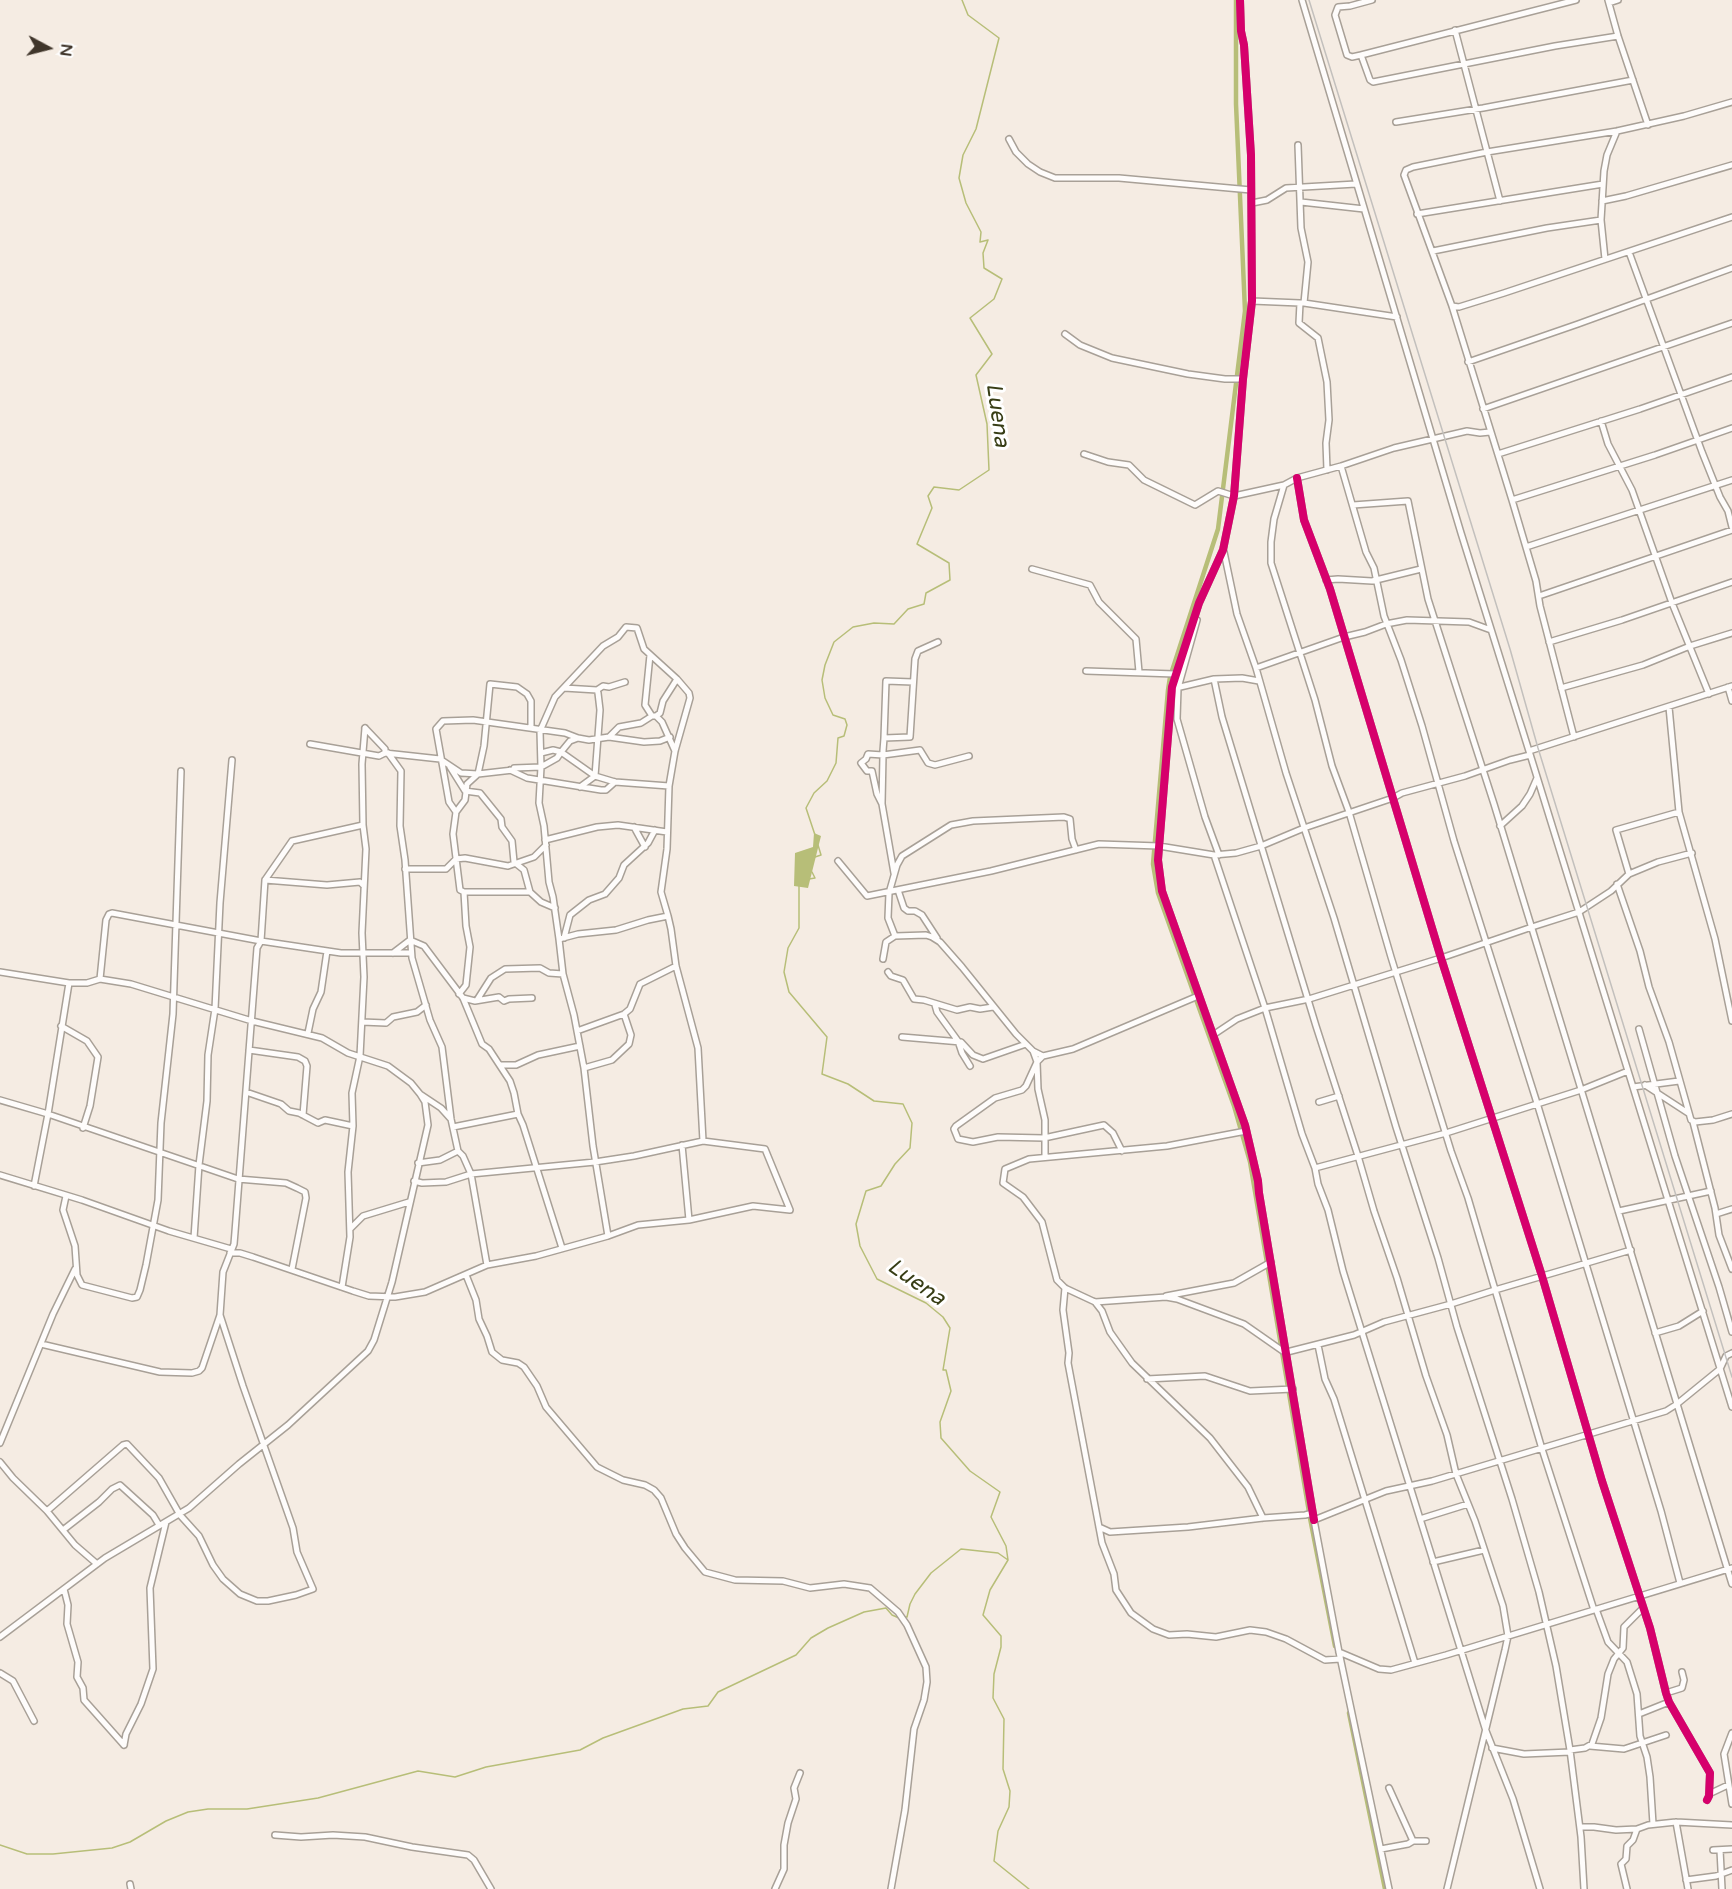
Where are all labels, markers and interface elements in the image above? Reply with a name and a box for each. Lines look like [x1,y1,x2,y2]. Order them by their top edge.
north arrow [18,18,78,78]
text: N [55,43,77,58]
water label: Luena [979,381,1015,449]
water label: Luena [882,1254,950,1312]

